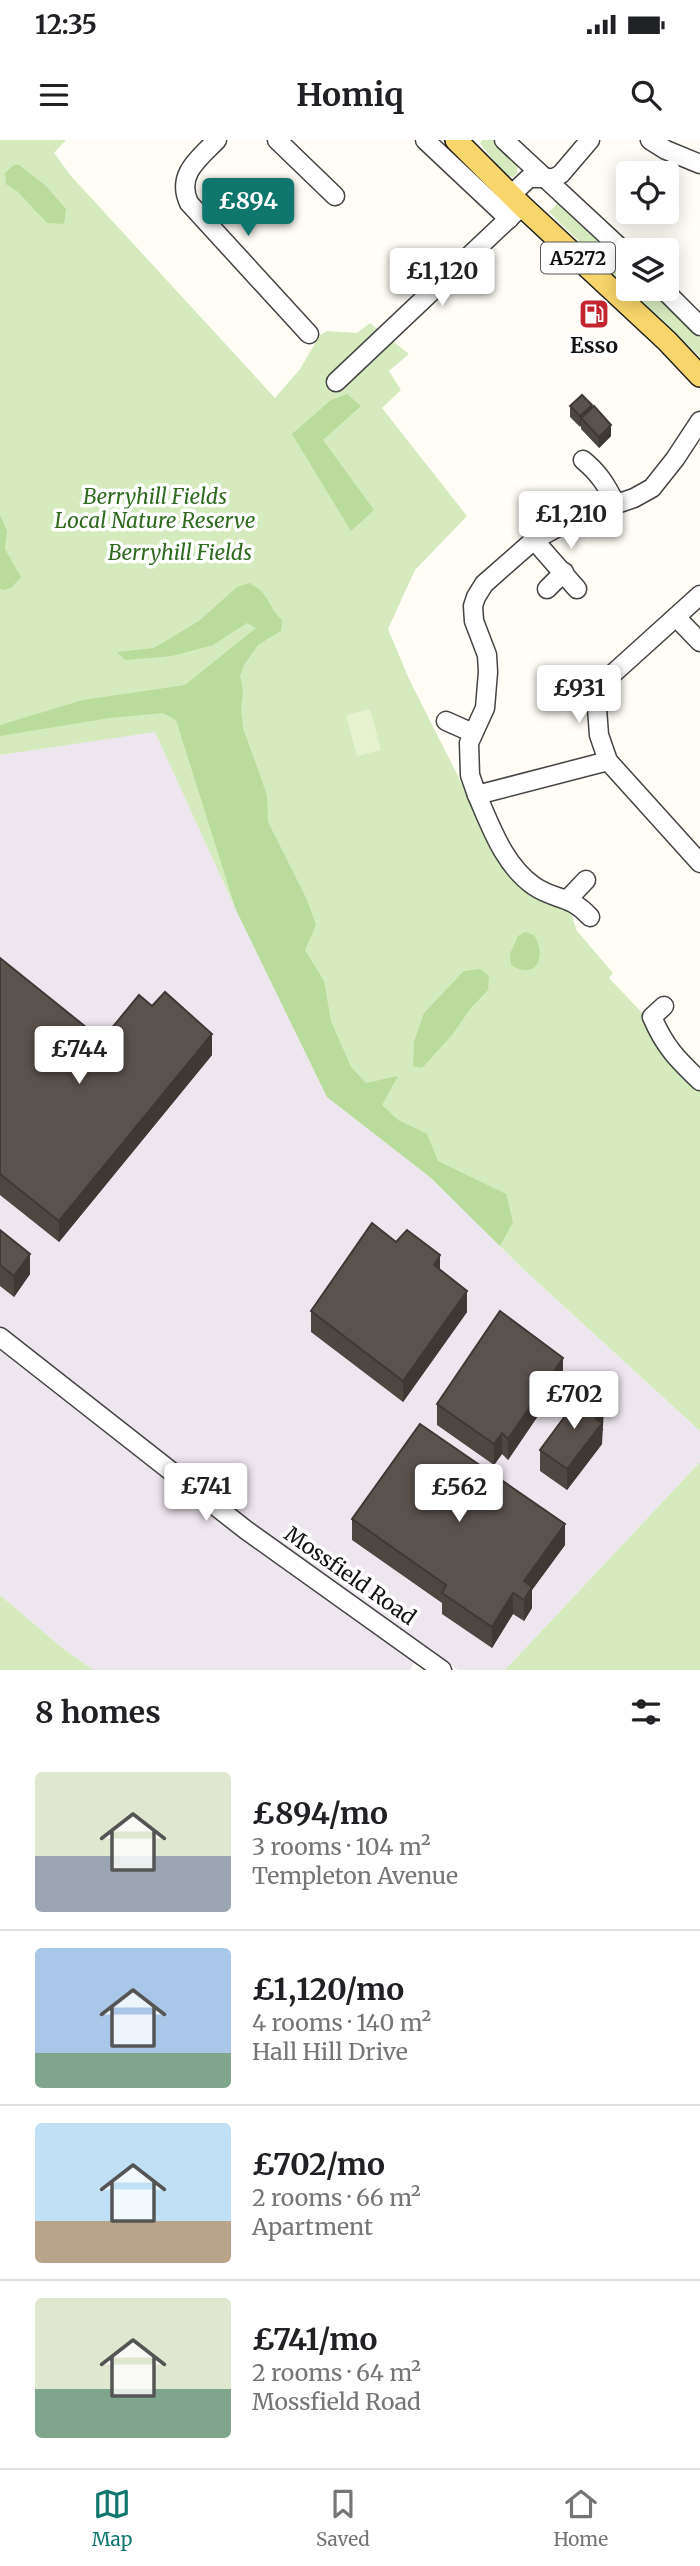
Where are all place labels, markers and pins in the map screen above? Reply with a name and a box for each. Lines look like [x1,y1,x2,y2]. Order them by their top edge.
pin: £894 [207,178,289,238]
pin: £1,120 [385,248,499,308]
fuel station icon: Esso [577,297,611,331]
place label: Esso [570,332,618,359]
pin: £1,210 [514,492,628,551]
pin: £931 [538,666,620,725]
pin: £744 [38,1026,120,1086]
pin: £702 [533,1372,615,1431]
pin: £741 [165,1464,247,1523]
pin: £562 [418,1464,500,1524]

